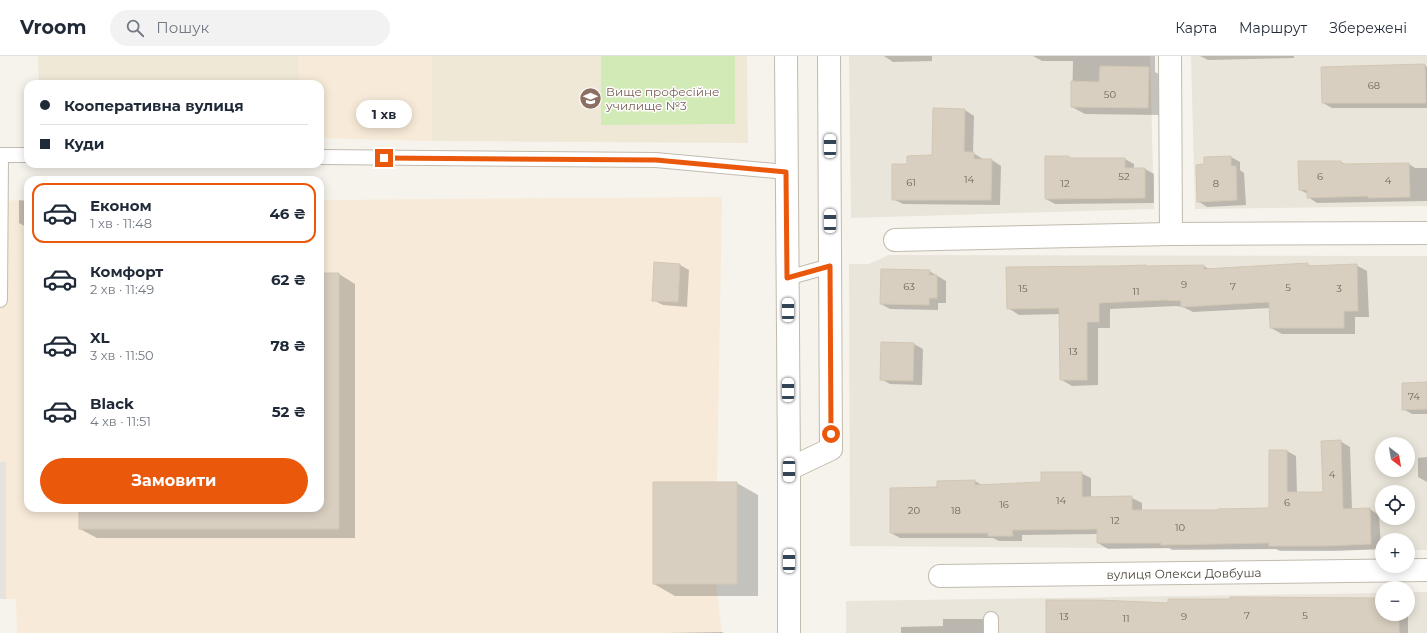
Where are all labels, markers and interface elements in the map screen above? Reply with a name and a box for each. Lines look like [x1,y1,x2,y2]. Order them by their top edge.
search box [110,10,390,46]
text: Vroom [20,16,86,39]
icon: search [124,17,146,39]
text: Пошук [156,18,209,37]
text: Карта [1175,19,1217,37]
text: Маршрут [1239,19,1307,37]
text: Збережені [1329,19,1407,37]
house number: 68 [1368,79,1380,92]
place label: Вище професійне училище №3 [605,84,720,113]
school or university icon: Вище професійне училище №3 [577,85,603,111]
house number: 50 [1104,88,1117,101]
text: Кооперативна вулиця [64,96,244,115]
callout: 1 хв [356,100,412,128]
text: 1 хв [372,106,396,122]
text: Куди [64,134,104,153]
car [824,134,836,158]
route end [375,149,393,167]
house number: 52 [1118,170,1130,183]
house number: 6 [1317,170,1323,183]
house number: 14 [964,173,974,186]
house number: 4 [1385,174,1392,187]
house number: 61 [906,176,916,189]
house number: 12 [1060,177,1070,190]
house number: 8 [1213,177,1219,190]
icon: car [42,195,78,231]
text: Економ [90,196,152,215]
text: 46 ₴ [269,204,306,223]
car [824,209,836,233]
text: 1 хв · 11:48 [90,215,152,231]
icon: car [42,261,78,297]
text: Комфорт [90,262,163,281]
text: 62 ₴ [271,270,306,289]
house number: 9 [1181,278,1187,291]
house number: 63 [903,280,915,293]
house number: 7 [1230,280,1236,293]
text: 2 хв · 11:49 [90,281,154,297]
house number: 5 [1285,281,1291,294]
house number: 15 [1018,282,1028,295]
house number: 3 [1336,282,1342,295]
house number: 11 [1132,285,1140,298]
car [782,298,794,322]
icon: car [42,327,78,363]
text: XL [90,328,109,347]
text: 78 ₴ [270,336,306,355]
house number: 13 [1068,345,1078,358]
text: 3 хв · 11:50 [90,347,154,363]
car [782,378,794,402]
house number: 74 [1408,390,1420,403]
icon: car [42,393,78,429]
text: Black [90,394,134,413]
text: 52 ₴ [272,402,306,421]
text: 4 хв · 11:51 [90,413,151,429]
route start [822,425,840,443]
north arrow [1375,437,1415,477]
map controls [1375,437,1415,621]
button: Замовити [40,458,308,504]
car [783,458,795,482]
house number: 4 [1329,468,1336,481]
button: locate [1375,485,1415,525]
house number: 14 [1056,494,1066,507]
house number: 6 [1284,496,1290,509]
house number: 16 [999,498,1009,511]
house number: 20 [908,504,921,517]
house number: 18 [951,504,961,517]
house number: 12 [1110,514,1120,527]
house number: 10 [1175,521,1185,534]
button: + [1375,533,1415,573]
car [783,549,795,573]
street label: вулиця Олекси Довбуша [1106,565,1262,581]
button: − [1375,581,1415,621]
house number: 7 [1244,609,1250,622]
house number: 5 [1302,609,1308,622]
house number: 13 [1059,610,1069,623]
house number: 9 [1181,610,1187,623]
house number: 11 [1122,612,1130,625]

